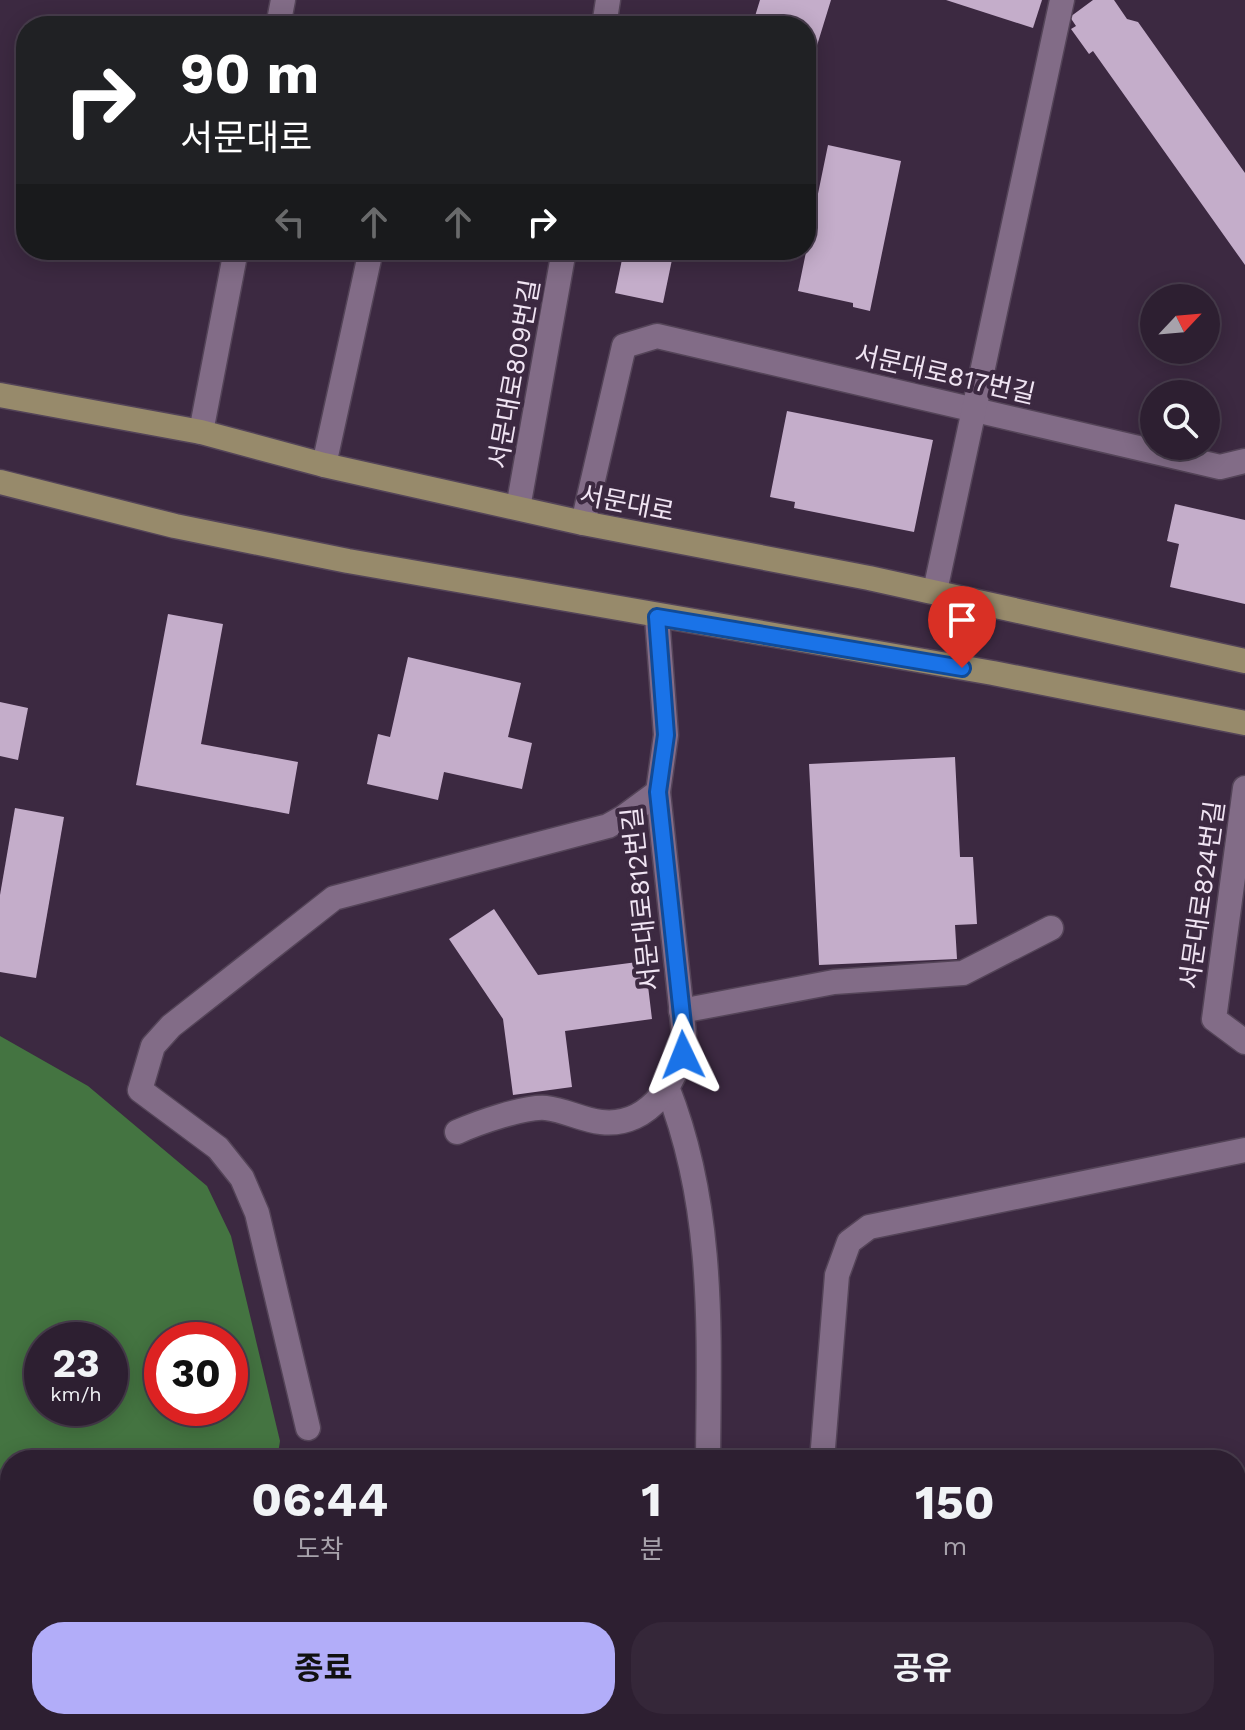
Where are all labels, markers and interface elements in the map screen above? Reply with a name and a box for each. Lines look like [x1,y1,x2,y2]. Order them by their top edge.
text: 90 m [180,41,319,107]
icon: right [48,48,152,152]
text: 서문대로 [180,117,312,159]
icon: left [268,200,312,244]
icon: ahead [352,200,396,244]
icon: ahead [436,200,480,244]
icon: right [520,200,564,244]
street label: 서문대로809번길 [483,277,545,471]
north arrow [1140,284,1220,364]
map controls [1140,284,1220,460]
street label: 서문대로817번길 [852,339,1038,409]
button: search [1140,380,1220,460]
street label: 서문대로 [577,479,677,527]
pin [928,586,996,668]
icon: arrive [940,598,984,642]
street label: 서문대로824번길 [1174,799,1230,991]
street label: 서문대로812번길 [616,806,666,992]
position arrow [641,1013,725,1097]
speed limit sign: 30 [144,1322,248,1426]
text: 23 [52,1340,100,1387]
text: km/h [50,1382,102,1406]
text: 06:44 [251,1471,388,1528]
text: 1 [641,1471,662,1528]
text: 150 [915,1474,995,1531]
text: m [942,1531,967,1561]
text: 도착 [296,1534,344,1564]
text: 분 [640,1534,664,1564]
button: 종료 [32,1622,615,1714]
button: 공유 [631,1622,1214,1714]

